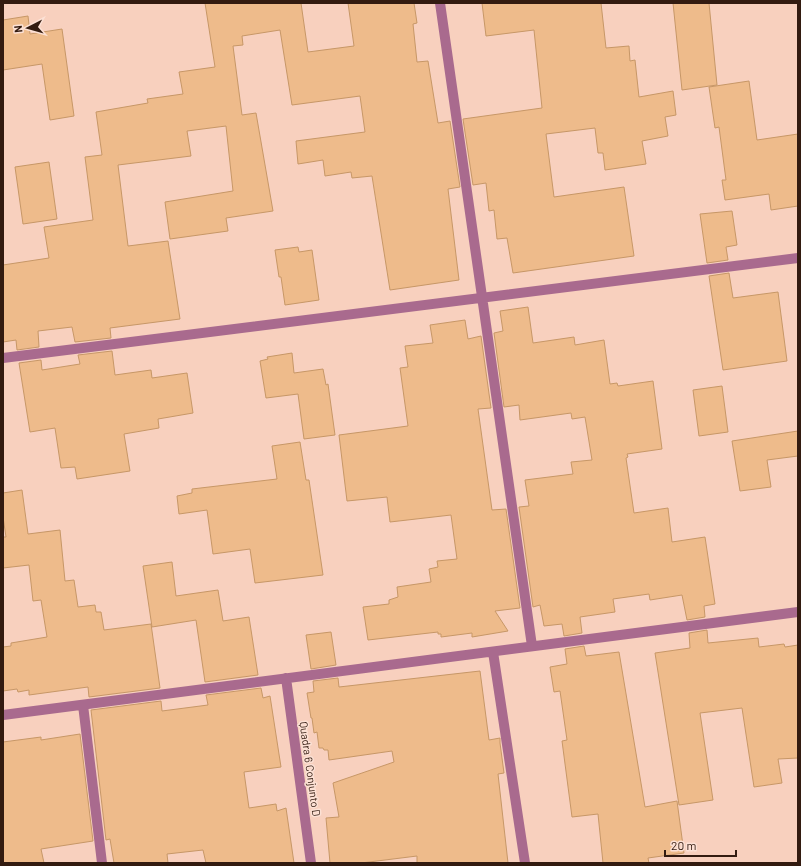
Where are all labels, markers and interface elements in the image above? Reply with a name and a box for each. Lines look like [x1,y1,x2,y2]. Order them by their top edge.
north arrow [8,8,48,48]
text: N [11,25,24,33]
street label: Quadra 6 Conjunto D [297,721,324,817]
scale bar [665,832,736,858]
text: 20 m [671,838,697,852]

